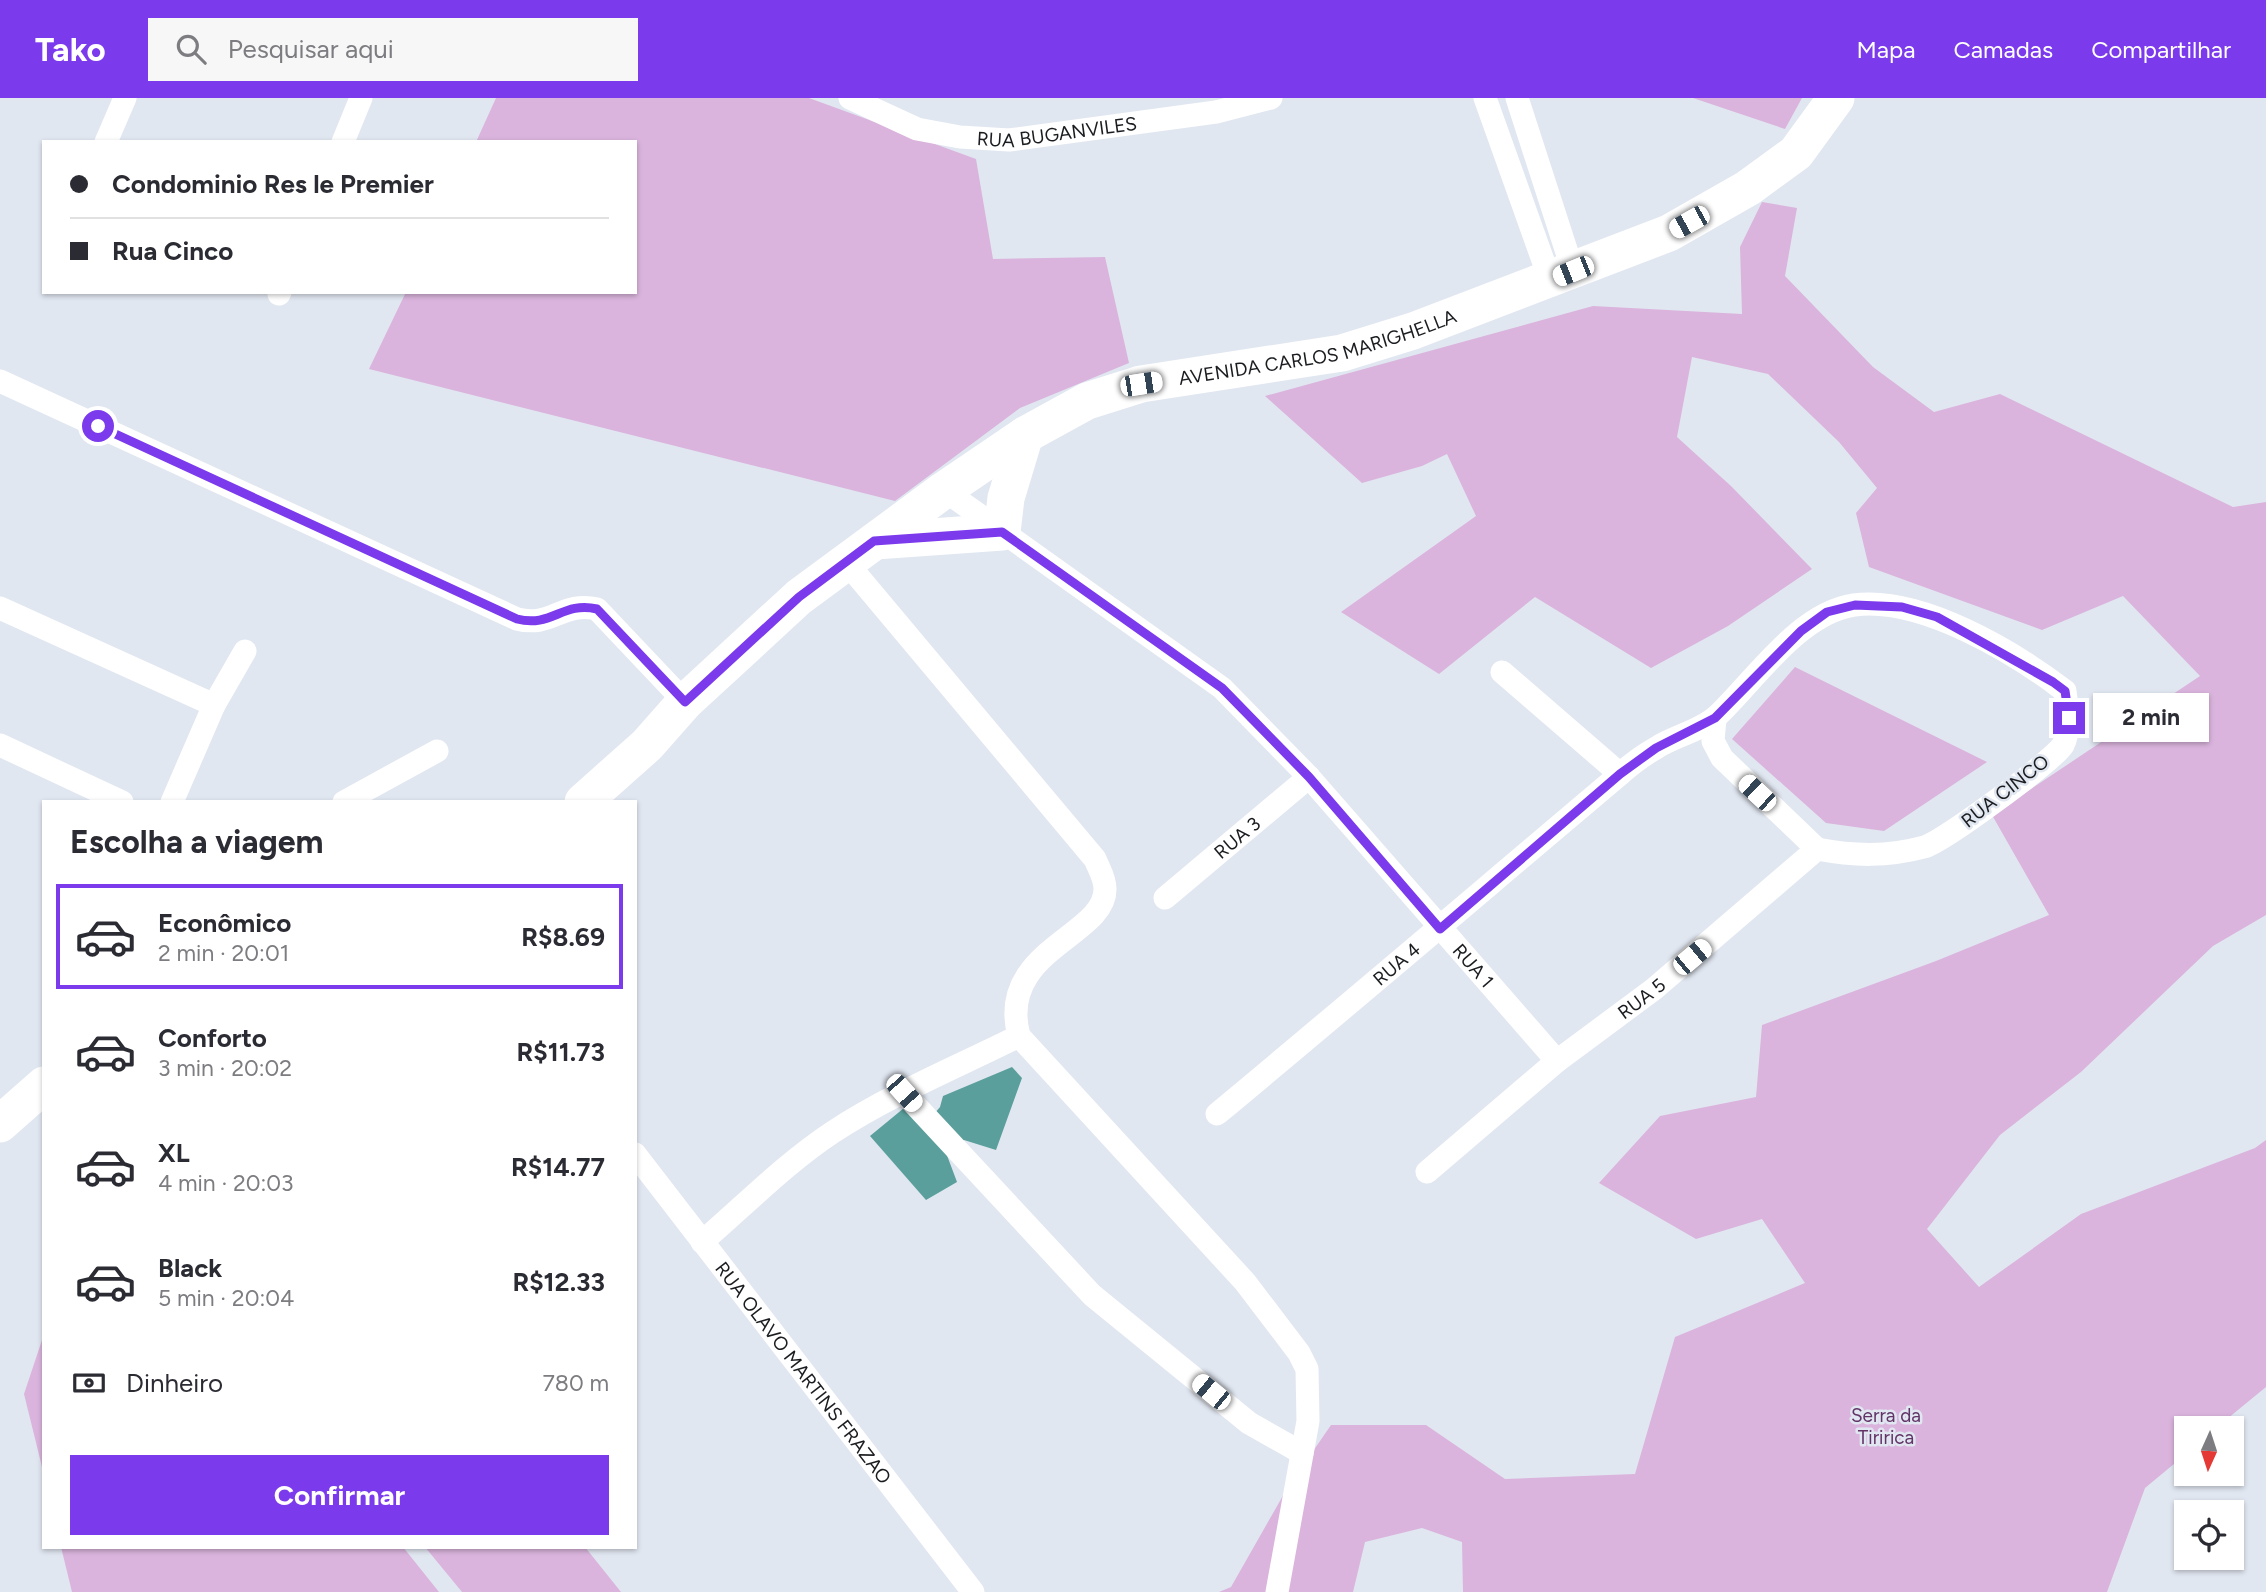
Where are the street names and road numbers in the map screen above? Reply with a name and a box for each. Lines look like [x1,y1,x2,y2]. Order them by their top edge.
street label: RUA BUGANVILES [976,111,1138,152]
street label: AVENIDA CARLOS MARIGHELLA [1177,304,1459,390]
street label: RUA CINCO [1957,750,2053,832]
street label: RUA 3 [1209,812,1265,863]
street label: RUA 4 [1368,937,1425,990]
street label: RUA 1 [1448,939,1499,992]
street label: RUA 5 [1613,973,1670,1024]
street label: RUA OLAVO MARTINS FRAZAO [711,1257,896,1488]

